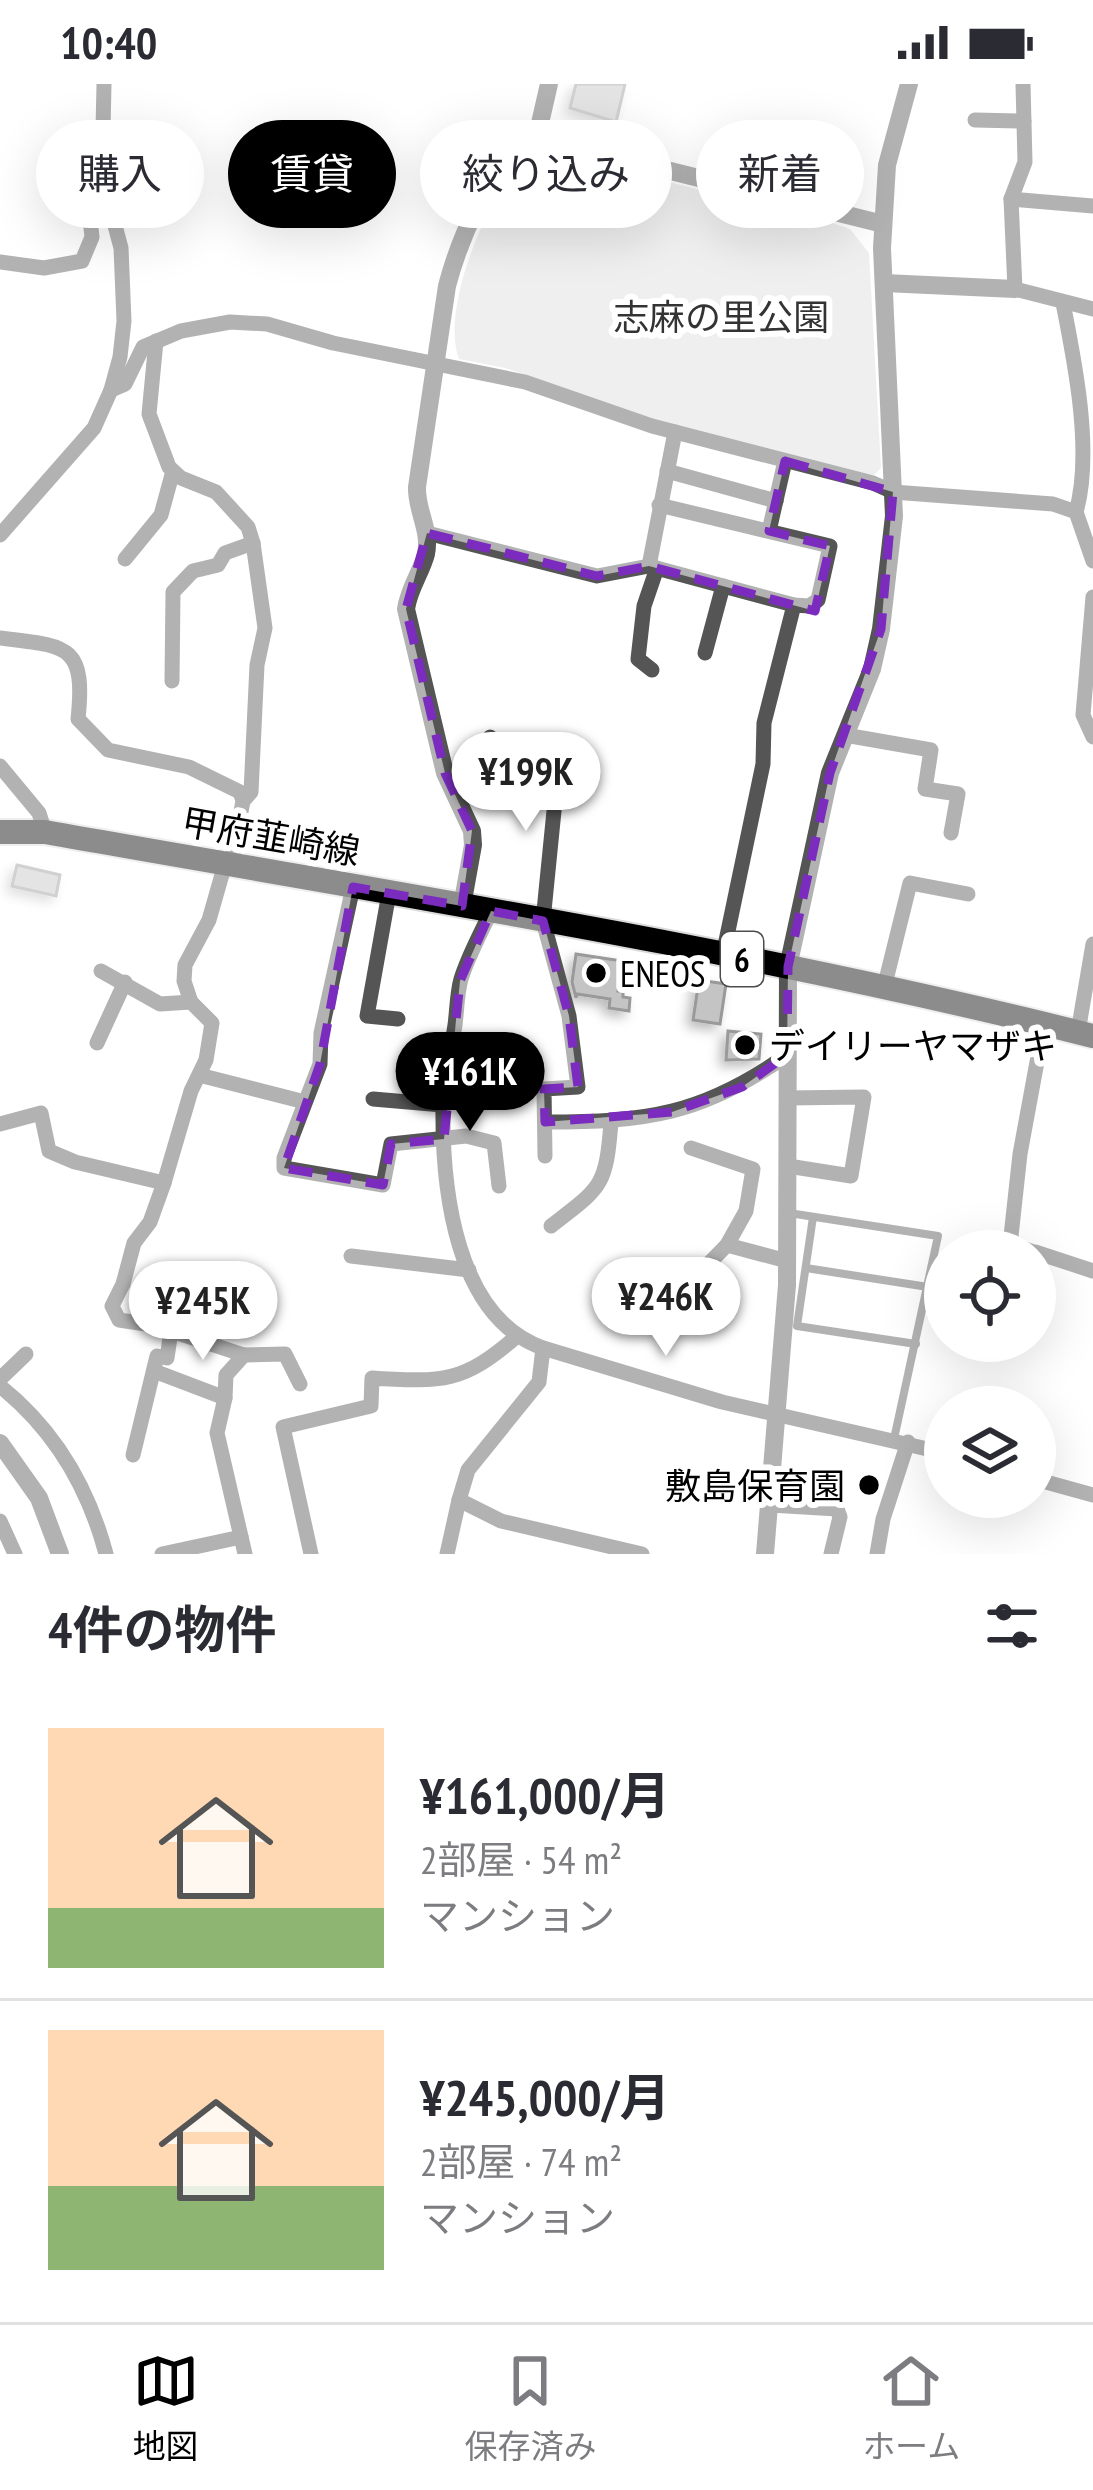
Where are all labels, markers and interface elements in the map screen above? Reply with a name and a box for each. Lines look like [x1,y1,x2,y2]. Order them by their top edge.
text: 10:40 [60,13,157,71]
chip: 購入 [36,120,204,228]
chip: 賃貸 [228,120,396,228]
chip: 絞り込み [420,120,672,228]
chip: 新着 [696,120,864,228]
park label: 志麻の里公園 [613,293,829,340]
pin: ¥199K [442,732,610,834]
text: ¥199K [479,745,573,796]
street label: 甲府韮崎線 [178,797,364,875]
road number: 6 [721,932,763,986]
place label: ENEOS [620,950,705,997]
marker: ENEOS [583,960,609,986]
place label: デイリーヤマザキ [769,1022,1057,1069]
pin: ¥161K [386,1032,554,1134]
marker: デイリーヤマザキ [732,1032,758,1058]
text: ¥161K [423,1045,517,1096]
map controls [924,1230,1056,1518]
button: locate [924,1230,1056,1362]
pin: ¥246K [582,1257,750,1359]
pin: ¥245K [119,1261,287,1363]
text: ¥246K [619,1270,713,1321]
text: ¥245K [156,1274,250,1325]
button: layers [924,1386,1056,1518]
place label: 敷島保育園 [665,1462,845,1509]
marker: 敷島保育園 [856,1472,882,1498]
icon: filters [979,1593,1045,1659]
text: 4件の物件 [48,1596,276,1662]
text: ¥161,000/月 [420,1762,670,1828]
icon: home [144,1776,288,1920]
text: 2部屋 · 54 m² [420,1834,622,1885]
text: マンション [420,1890,615,1941]
text: ¥245,000/月 [420,2064,670,2130]
icon: home [144,2078,288,2222]
text: 2部屋 · 74 m² [420,2136,622,2187]
text: マンション [420,2192,615,2243]
tab: 地図 [133,2348,199,2468]
tab: 保存済み [464,2348,596,2468]
tab: ホーム [862,2348,960,2468]

